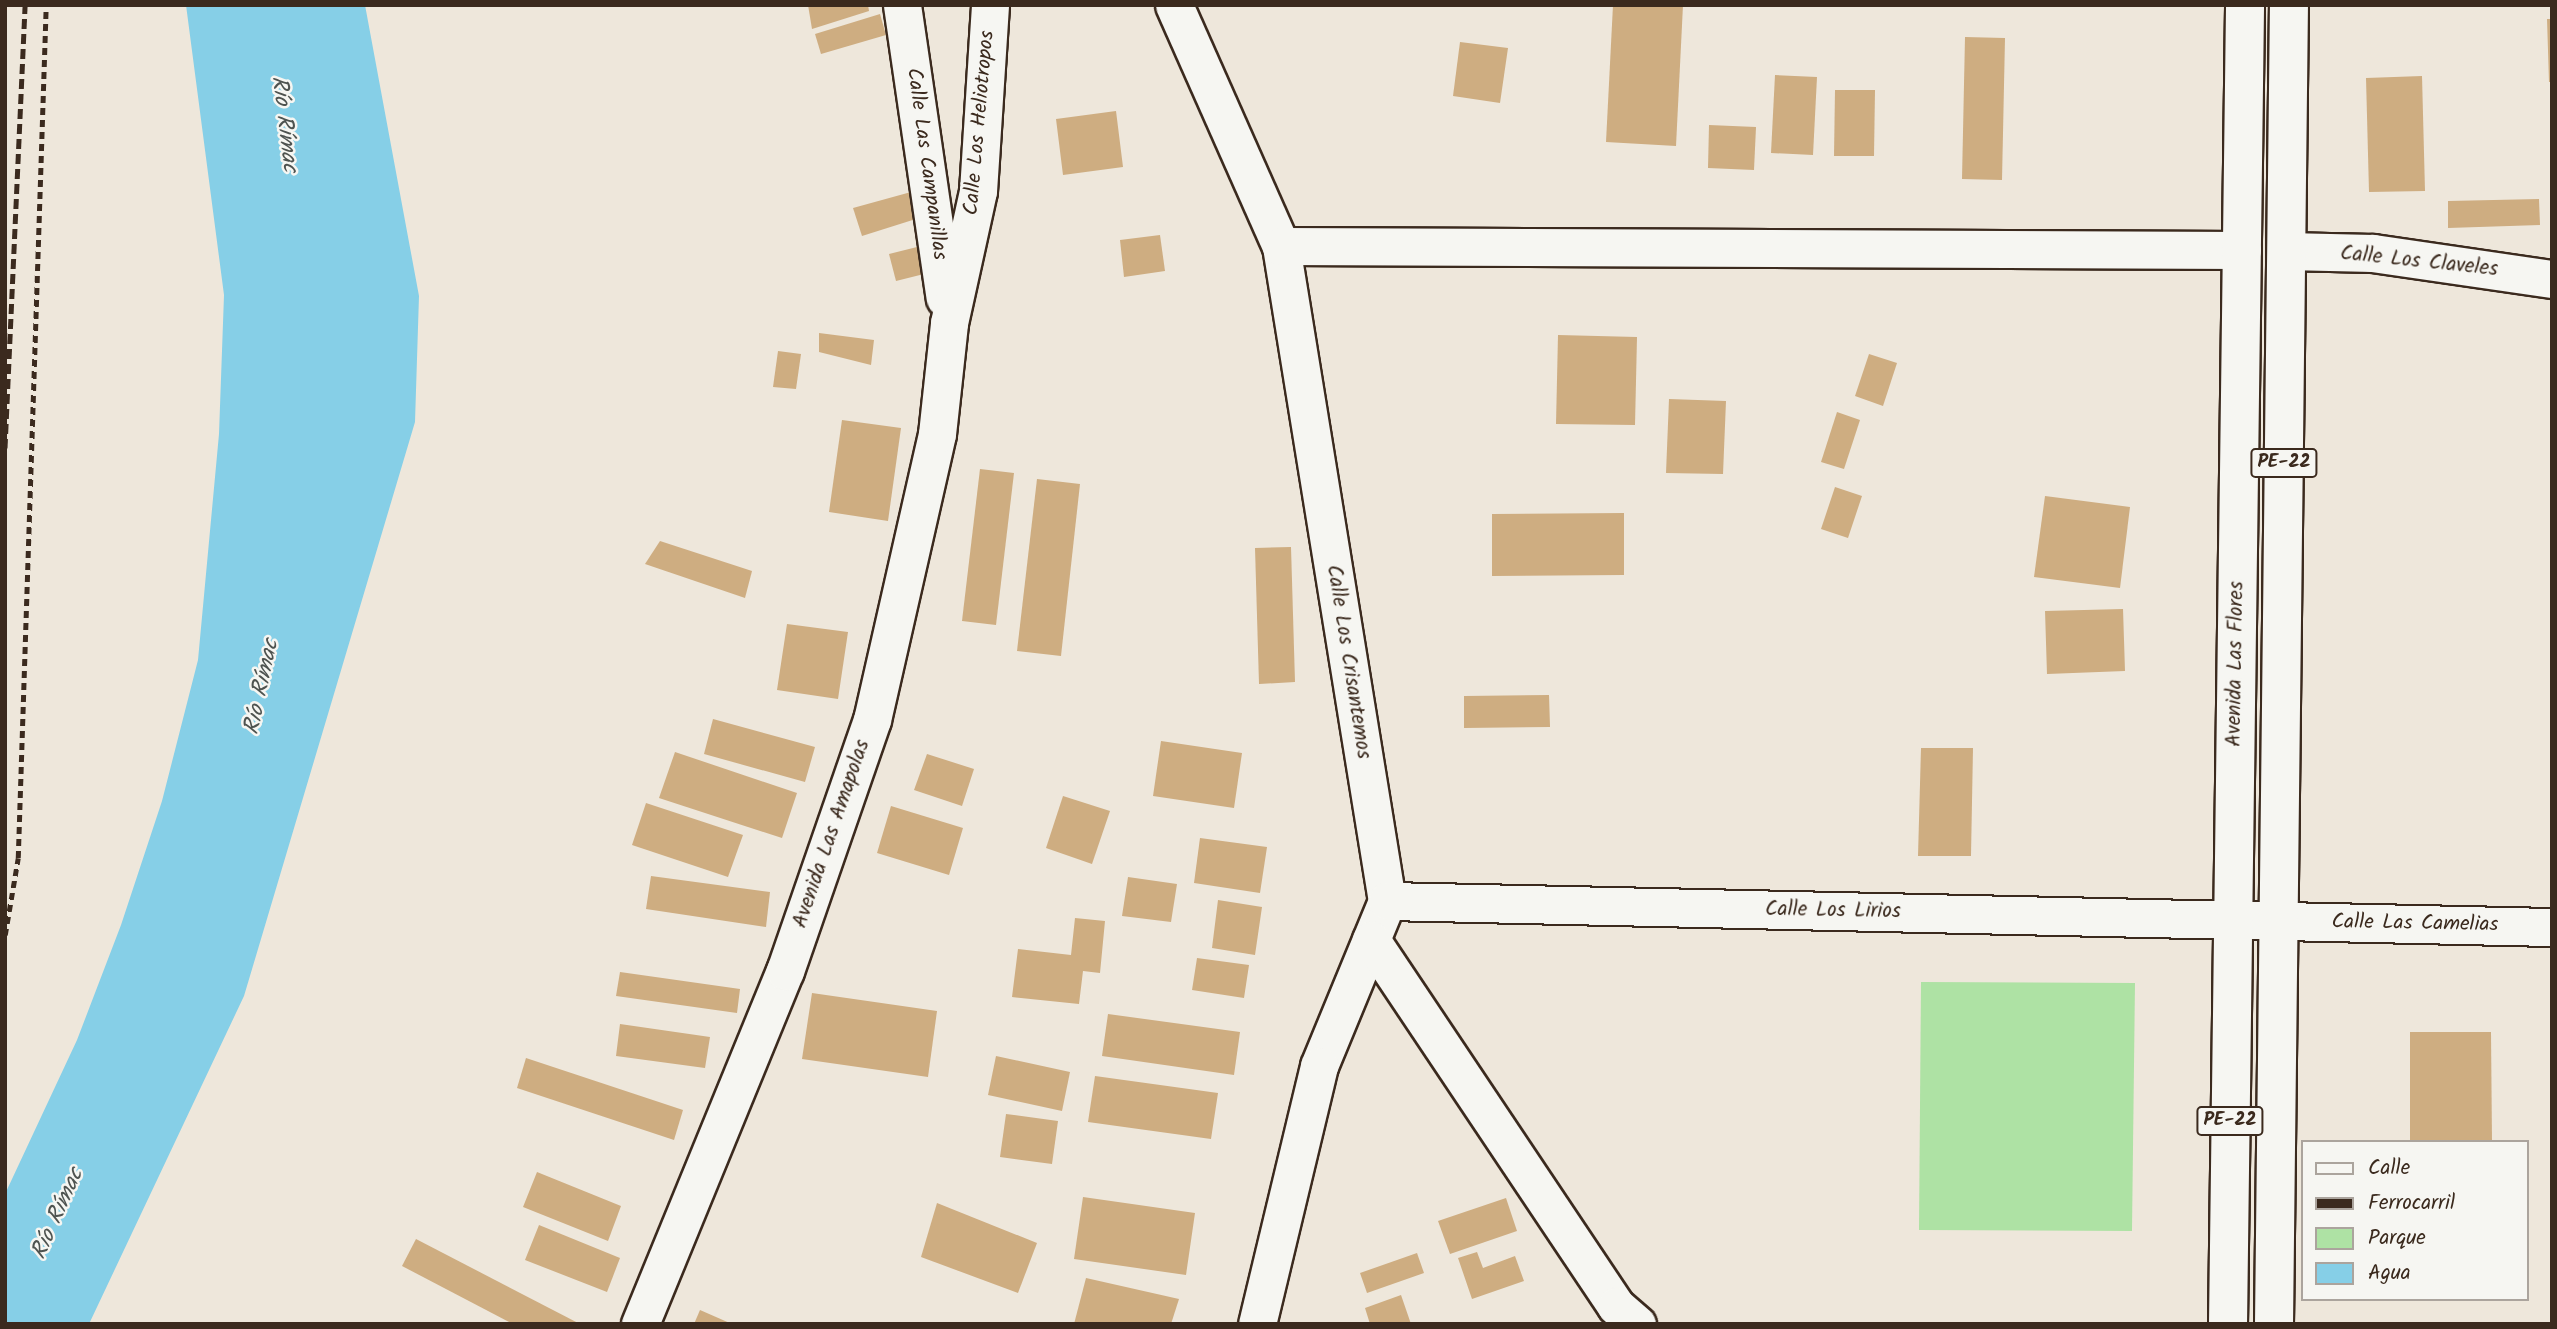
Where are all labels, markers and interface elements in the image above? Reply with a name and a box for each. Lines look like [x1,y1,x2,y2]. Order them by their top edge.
street label: Calle Los Heliotropos [959,30,1001,216]
street label: Calle Las Campanillas [900,66,952,262]
water label: Río Rímac [264,74,304,174]
street label: Calle Los Claveles [2339,241,2499,283]
road number: PE-22 [2249,447,2319,478]
street label: Calle Los Crisantemos [1320,563,1376,761]
street label: Avenida Las Flores [2222,581,2250,747]
water label: Río Rímac [238,637,286,737]
street label: Avenida Las Amapolas [788,737,876,931]
street label: Calle Los Lirios [1765,897,1901,925]
street label: Calle Las Camelias [2331,910,2499,938]
road number: PE-22 [2195,1106,2265,1136]
legend [2302,1140,2529,1301]
text: Calle [2368,1152,2410,1185]
water label: Río Rímac [26,1164,90,1264]
text: Ferrocarril [2368,1187,2455,1220]
text: Parque [2368,1222,2426,1255]
text: Agua [2368,1257,2411,1290]

